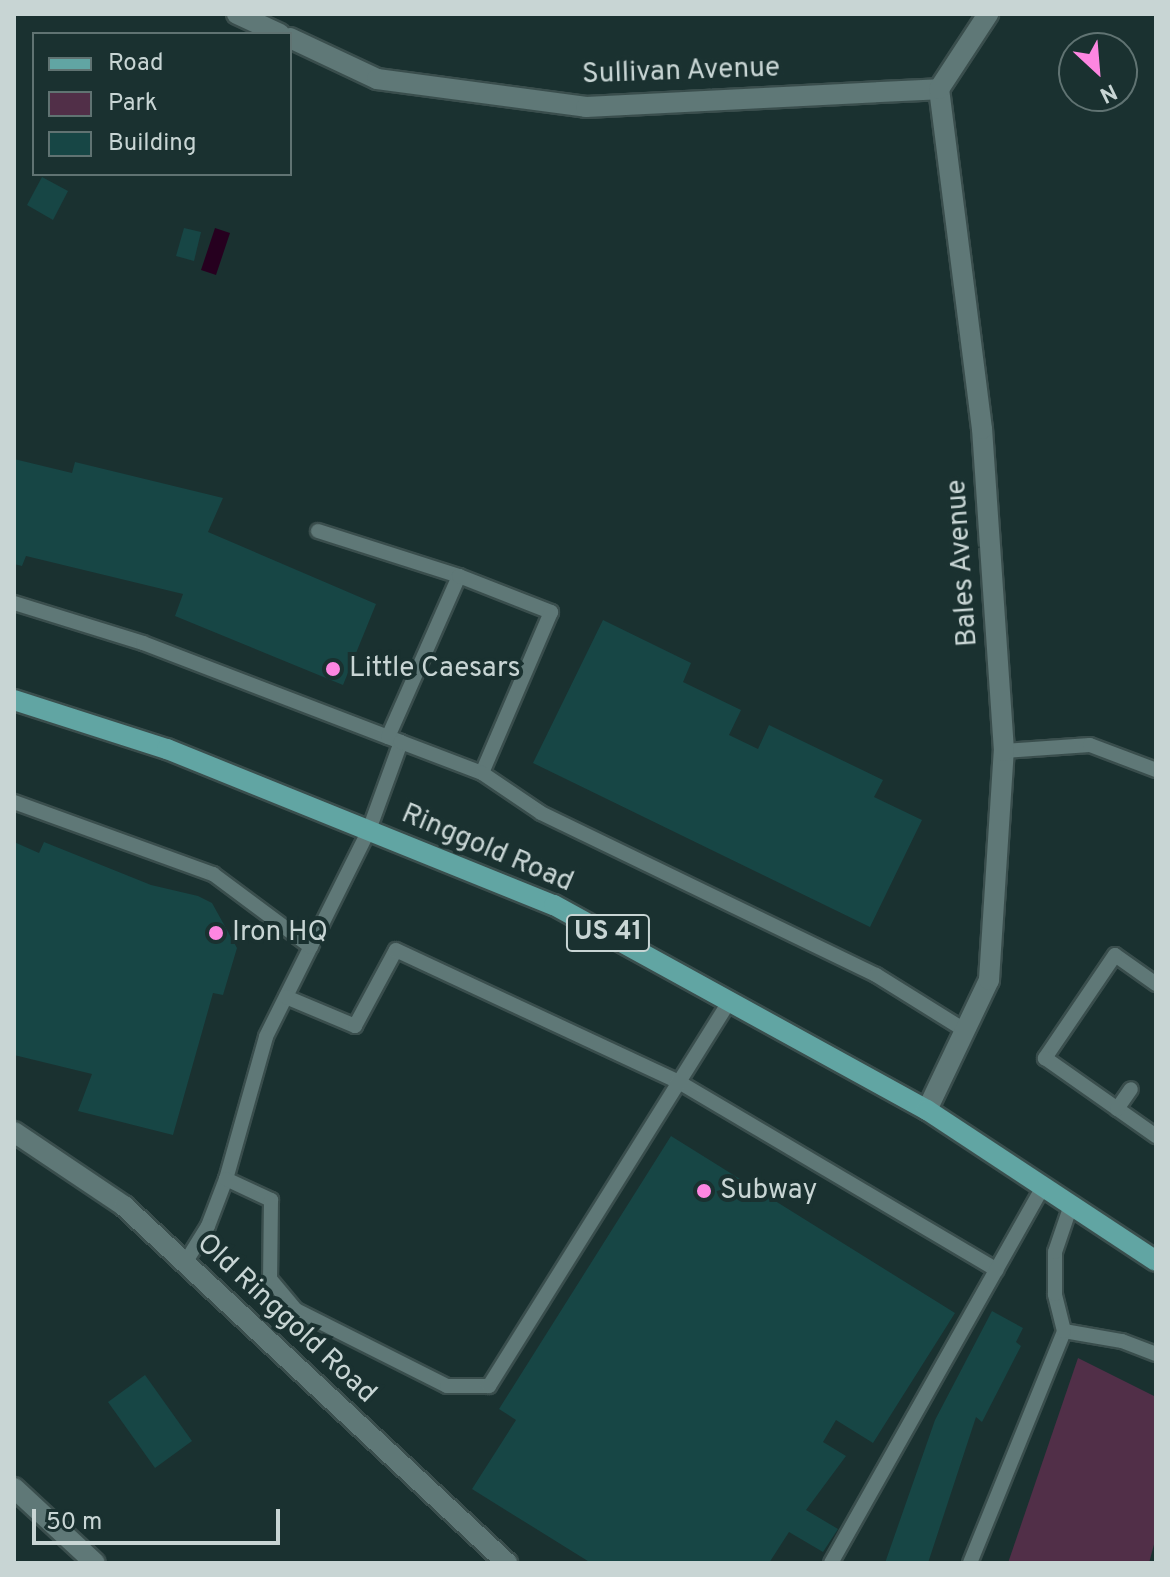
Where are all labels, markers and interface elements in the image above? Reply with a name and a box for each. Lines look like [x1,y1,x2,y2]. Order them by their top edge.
legend [32,32,292,176]
north arrow [1058,32,1138,112]
text: Road [108,49,164,79]
street label: Sullivan Avenue [581,52,781,92]
text: N [1095,77,1121,108]
text: Park [108,89,158,119]
text: Building [108,129,197,159]
street label: Bales Avenue [940,478,986,648]
place label: Little Caesars [349,652,521,686]
marker: Little Caesars [324,660,342,678]
street label: Ringgold Road [396,798,578,900]
road number: US 41 [564,911,652,955]
place label: Iron HQ [232,916,328,950]
marker: Iron HQ [207,924,225,942]
place label: Subway [720,1174,817,1208]
marker: Subway [695,1182,713,1200]
street label: Old Ringgold Road [189,1227,383,1411]
scale bar [36,1493,284,1543]
text: 50 m [46,1508,102,1538]

